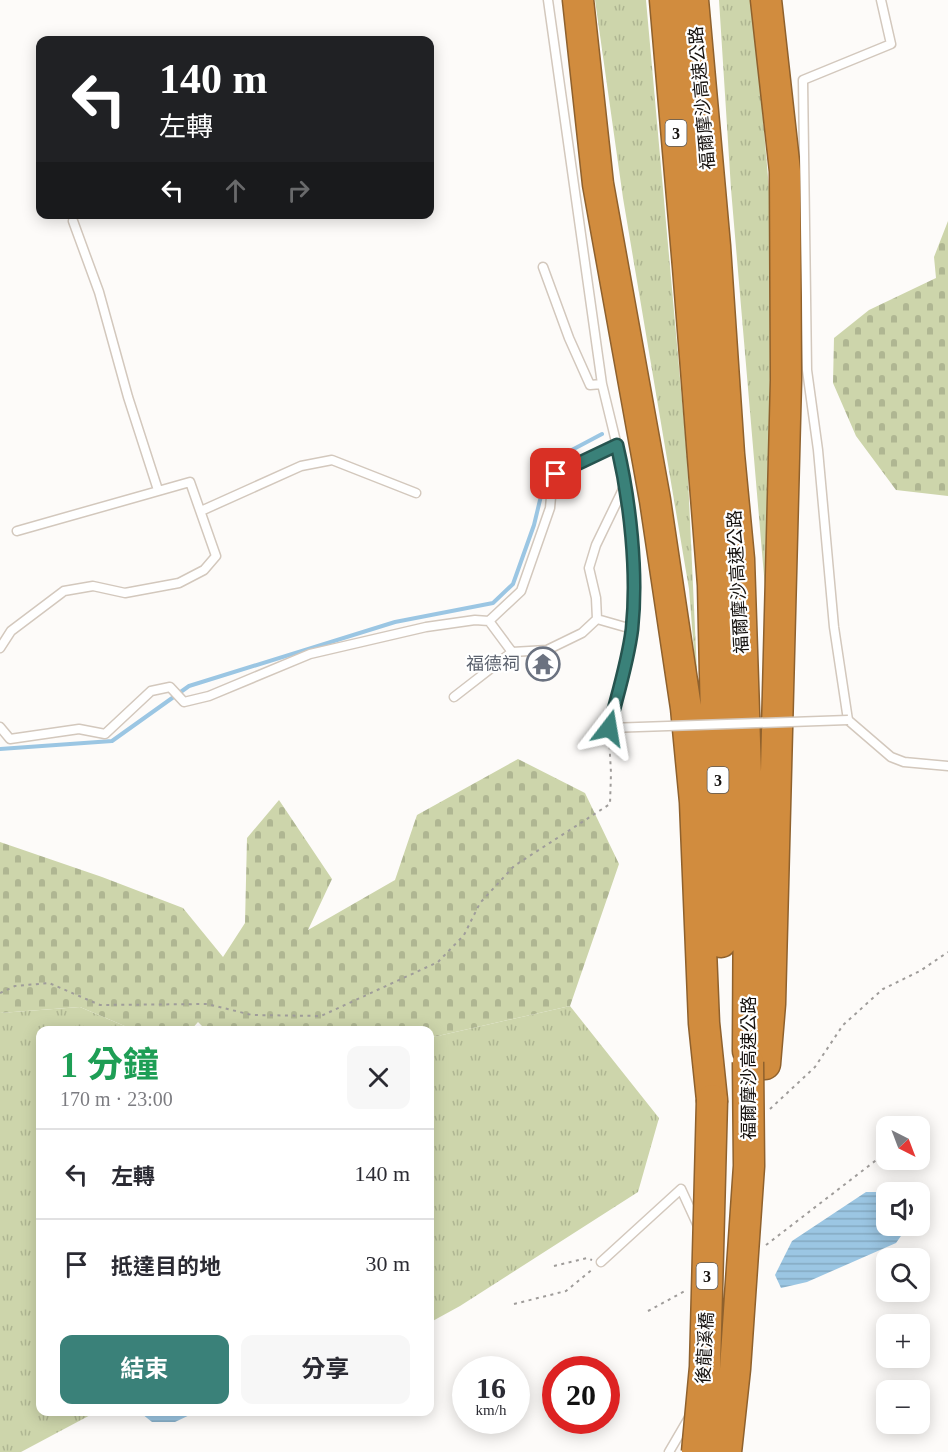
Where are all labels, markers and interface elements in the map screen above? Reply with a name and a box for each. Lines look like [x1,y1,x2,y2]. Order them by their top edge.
street label: 福爾摩沙高速公路 [686,25,718,171]
text: 140 m [159,56,268,102]
icon: left [60,60,138,138]
text: 左轉 [159,112,213,142]
road number: 3 [666,120,686,146]
icon: left [156,174,189,207]
icon: ahead [219,174,252,207]
icon: right [282,174,315,207]
pin [530,448,581,499]
icon: arrive [539,457,572,490]
street label: 福爾摩沙高速公路 [724,510,752,654]
temple icon: 福德祠 [525,646,561,682]
place label: 福德祠 [466,654,520,674]
position arrow [577,696,641,760]
road number: 3 [708,767,728,793]
street label: 福爾摩沙高速公路 [739,996,759,1140]
text: 1 分鐘 [60,1045,159,1085]
button: close [347,1046,410,1109]
text: 170 m · 23:00 [60,1088,173,1110]
north arrow [876,1116,930,1170]
map controls [876,1116,930,1434]
icon: left [60,1158,93,1191]
text: 140 m [354,1161,410,1186]
text: 左轉 [111,1164,155,1189]
button: sound [876,1182,930,1236]
icon: arrive [60,1248,93,1281]
button: search [876,1248,930,1302]
text: 30 m [365,1251,410,1276]
text: 抵達目的地 [111,1254,221,1279]
road number: 3 [696,1263,718,1289]
street label: 後龍溪橋 [693,1312,717,1384]
button: + [876,1314,930,1368]
button: 結束 [60,1335,229,1404]
button: 分享 [241,1335,410,1404]
speed limit sign: 20 [542,1356,620,1434]
text: 16 [476,1371,506,1404]
button: − [876,1380,930,1434]
text: km/h [476,1402,506,1418]

